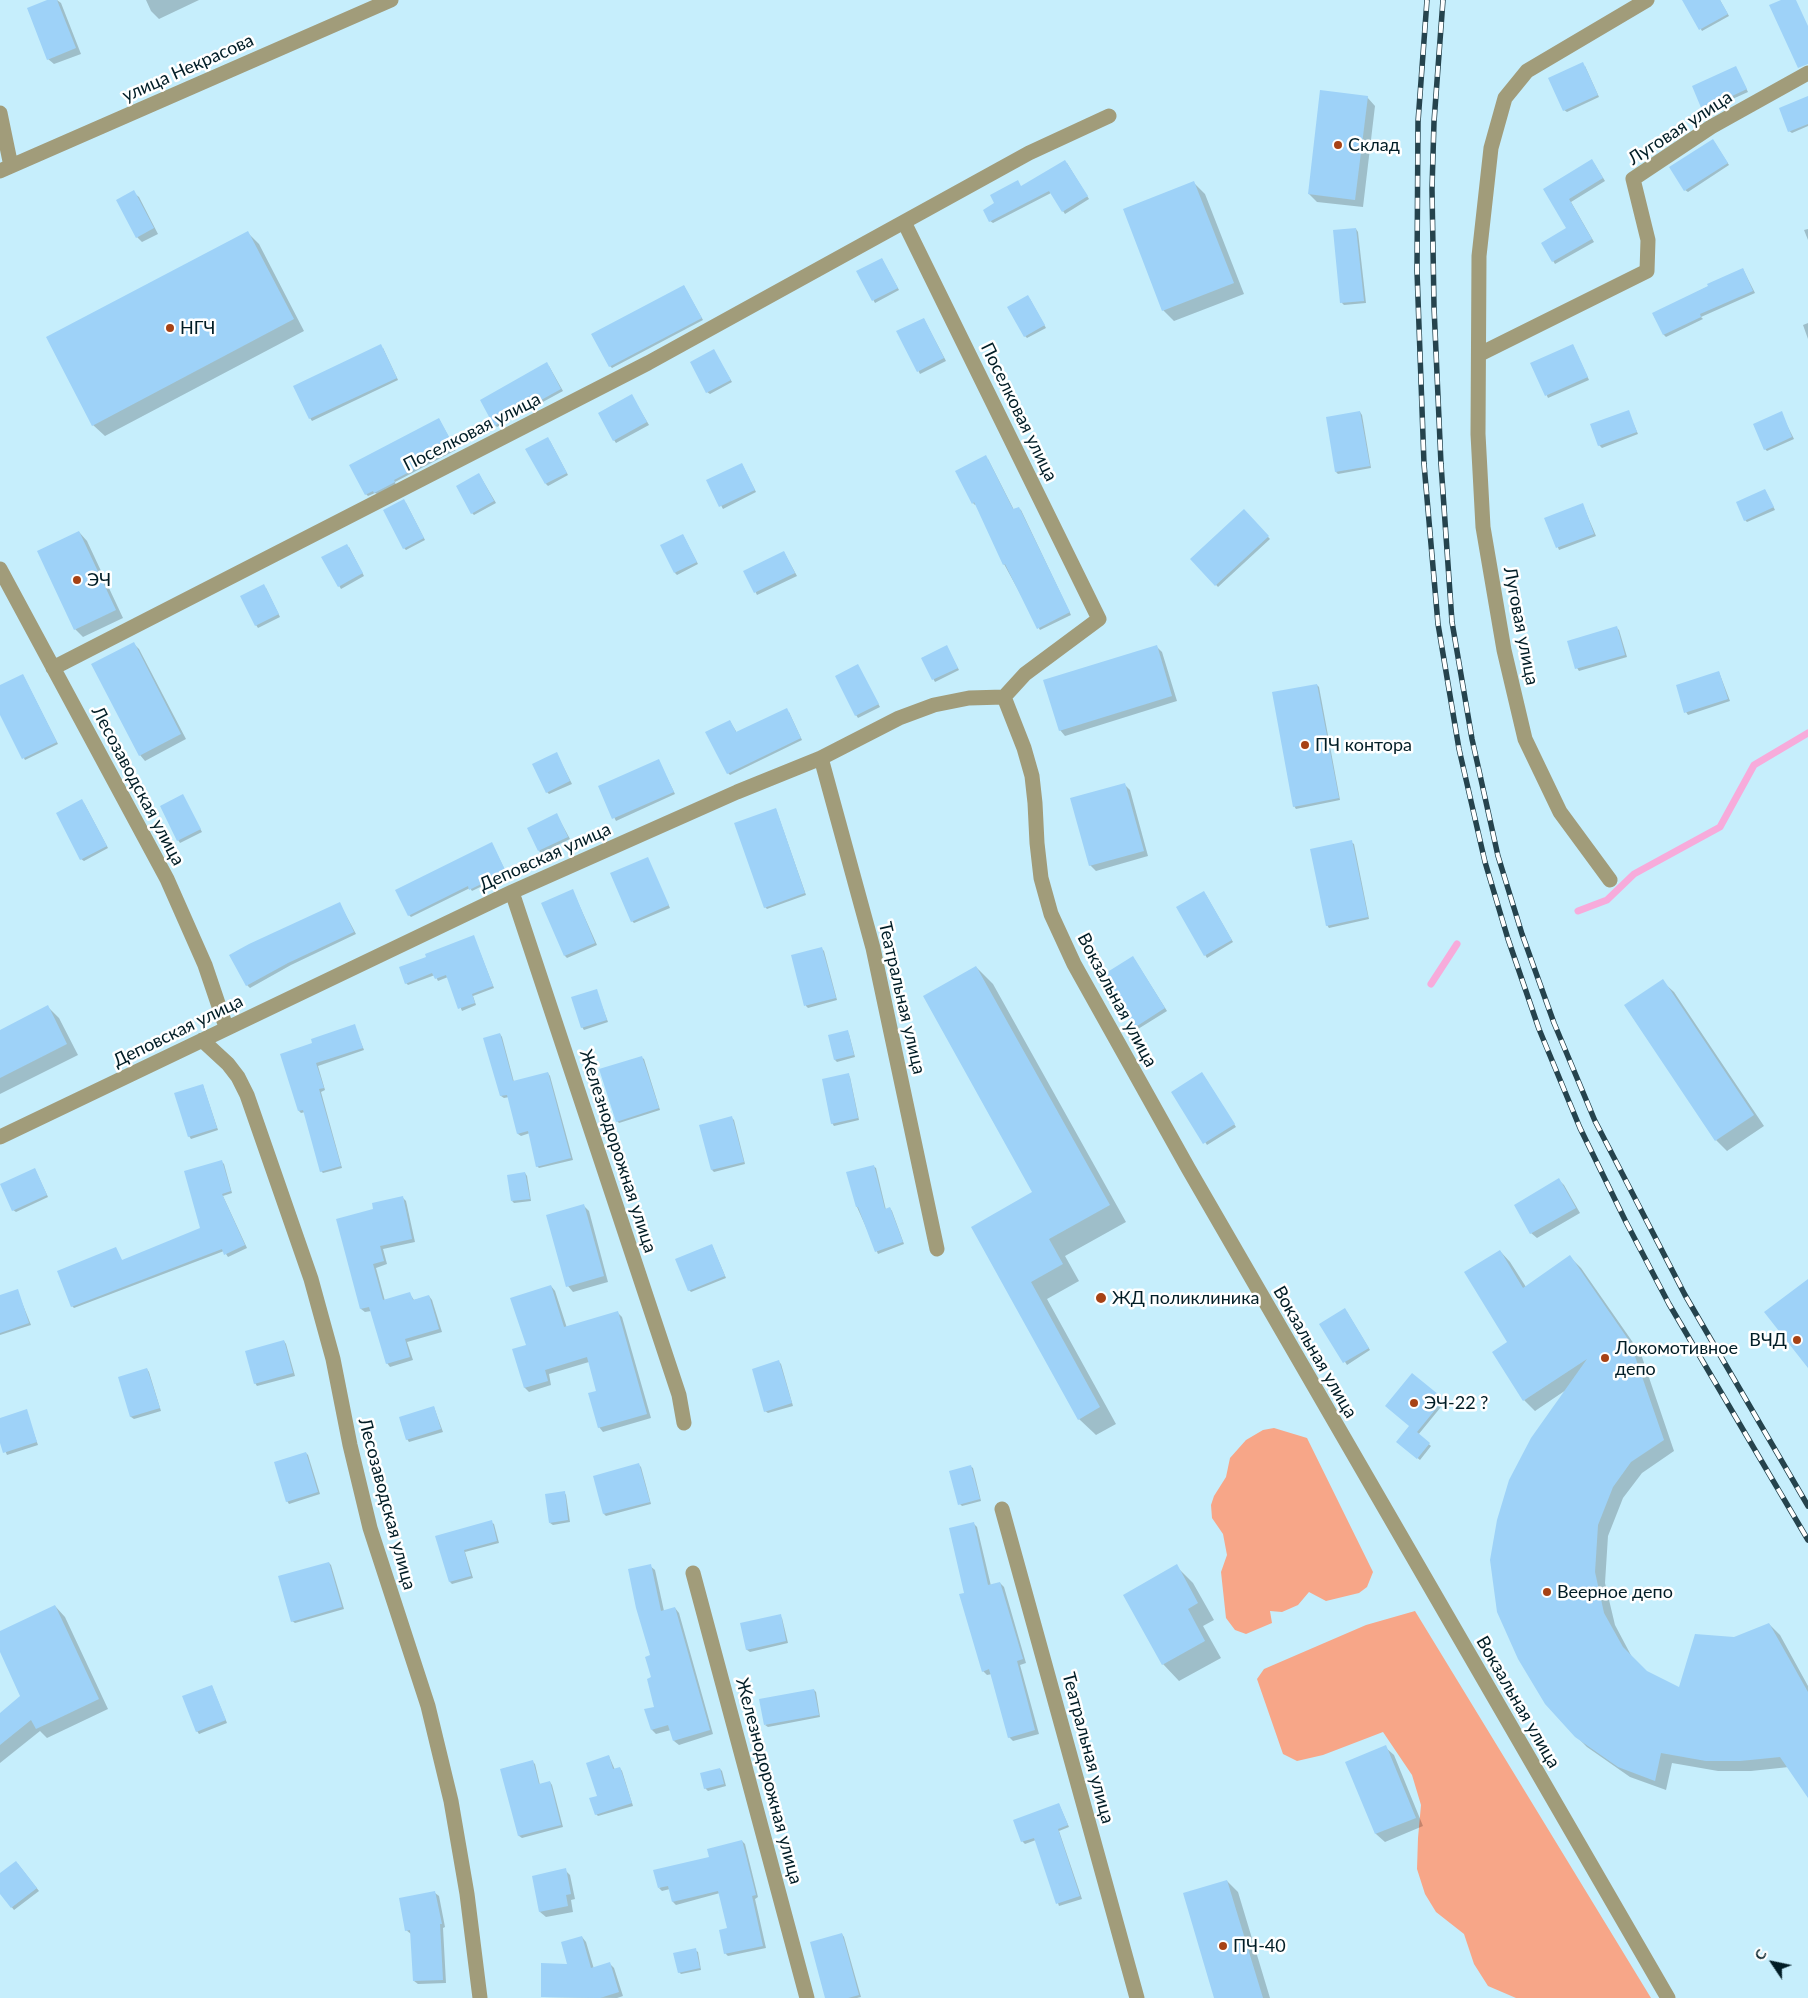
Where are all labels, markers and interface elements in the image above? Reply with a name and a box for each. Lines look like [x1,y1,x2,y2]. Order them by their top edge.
street label: улица Некрасова [119,29,257,107]
street label: Луговая улица [1624,86,1736,170]
place label: Склад [1348,134,1400,156]
marker: Склад [1332,139,1344,151]
place label: НГЧ [180,317,215,339]
marker: НГЧ [164,322,176,334]
street label: Поселковая улица [976,339,1062,485]
street label: Поселковая улица [400,388,544,476]
street label: Луговая улица [1499,565,1543,687]
place label: ЭЧ [87,569,111,591]
marker: ЭЧ [71,574,83,586]
street label: Лесозаводская улица [87,703,189,869]
place label: ПЧ контора [1315,734,1412,756]
marker: ПЧ контора [1299,739,1311,751]
street label: Деповская улица [476,818,614,896]
street label: Театральная улица [874,920,930,1076]
street label: Вокзальная улица [1073,929,1161,1071]
street label: Деповская улица [109,990,247,1072]
street label: Железнодорожная улица [575,1047,661,1255]
street label: Вокзальная улица [1268,1282,1362,1422]
place label: ЖД поликлиника [1112,1287,1259,1309]
marker: ЖД поликлиника [1094,1291,1108,1305]
place label: ВЧД [1749,1329,1787,1351]
marker: ВЧД [1791,1334,1803,1346]
place label: Локомотивное депо [1615,1337,1738,1380]
marker: Локомотивное депо [1599,1352,1611,1364]
place label: ЭЧ-22 ? [1424,1392,1488,1414]
marker: ЭЧ-22 ? [1408,1397,1420,1409]
street label: Лесозаводская улица [354,1416,420,1592]
place label: Веерное депо [1557,1581,1673,1603]
marker: Веерное депо [1541,1586,1553,1598]
street label: Вокзальная улица [1471,1632,1565,1772]
street label: Театральная улица [1057,1670,1119,1826]
street label: Железнодорожная улица [731,1676,807,1886]
place label: ПЧ-40 [1233,1935,1286,1957]
north arrow [1748,1938,1798,1988]
marker: ПЧ-40 [1217,1940,1229,1952]
text: С [1751,1946,1770,1963]

